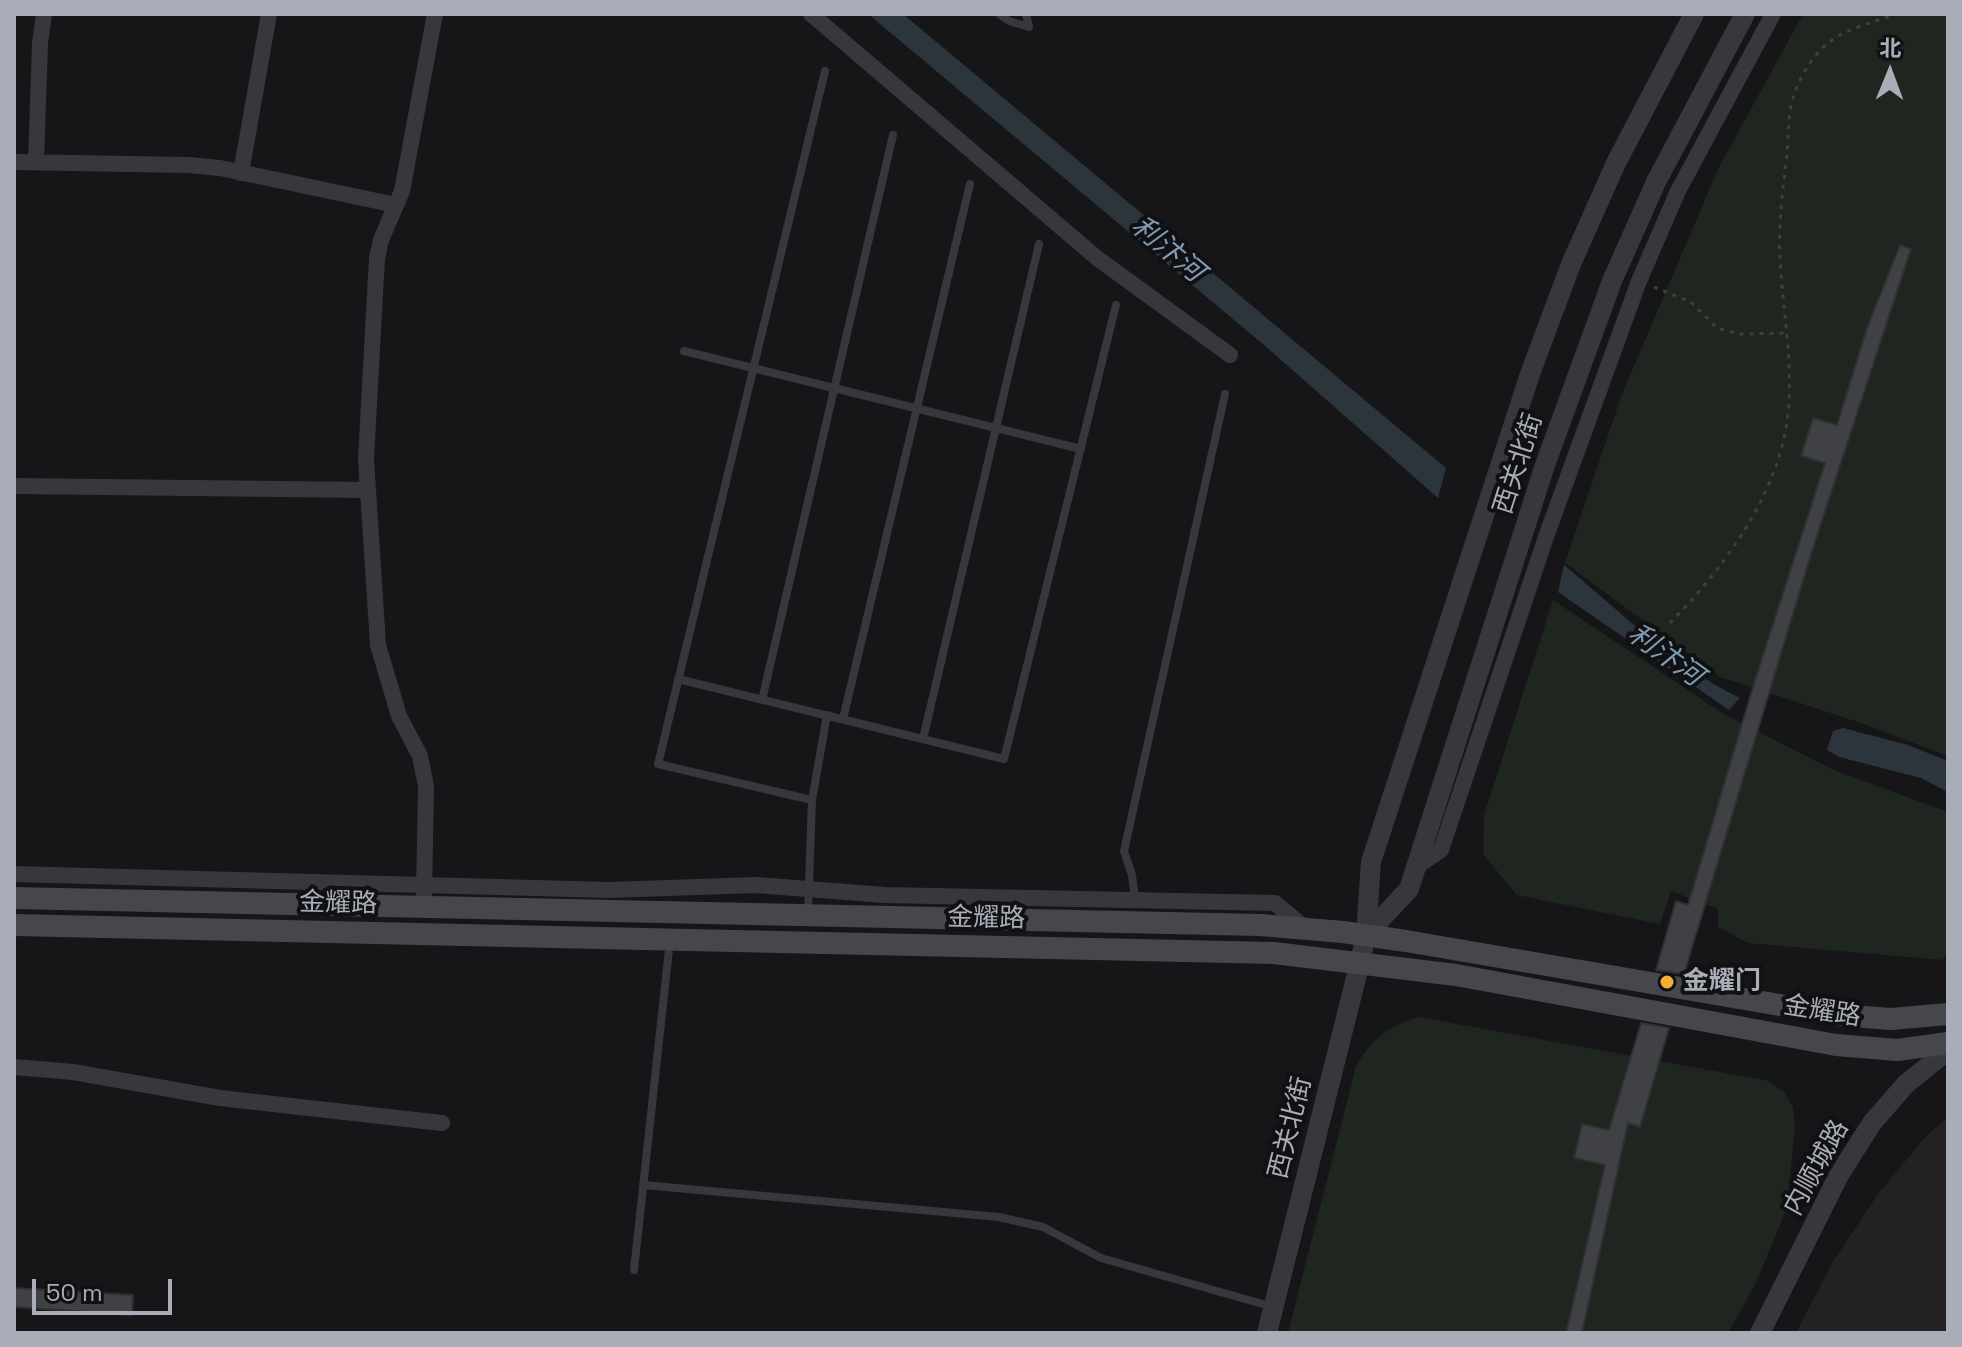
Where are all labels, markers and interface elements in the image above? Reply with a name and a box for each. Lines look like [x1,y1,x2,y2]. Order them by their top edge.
north arrow [1850,32,1930,112]
text: 北 [1879,34,1902,62]
water label: 利汴河 [1124,210,1210,290]
street label: 西关北街 [1488,410,1550,518]
water label: 利汴河 [1621,618,1709,694]
street label: 金耀路 [299,888,377,920]
street label: 金耀路 [947,903,1025,935]
place label: 金耀门 [1683,966,1761,998]
marker: 金耀门 [1658,973,1676,991]
street label: 金耀路 [1781,990,1863,1034]
street label: 西关北街 [1263,1074,1319,1182]
street label: 内顺城路 [1778,1115,1856,1221]
scale bar [36,1263,176,1313]
text: 50 m [46,1277,103,1308]

